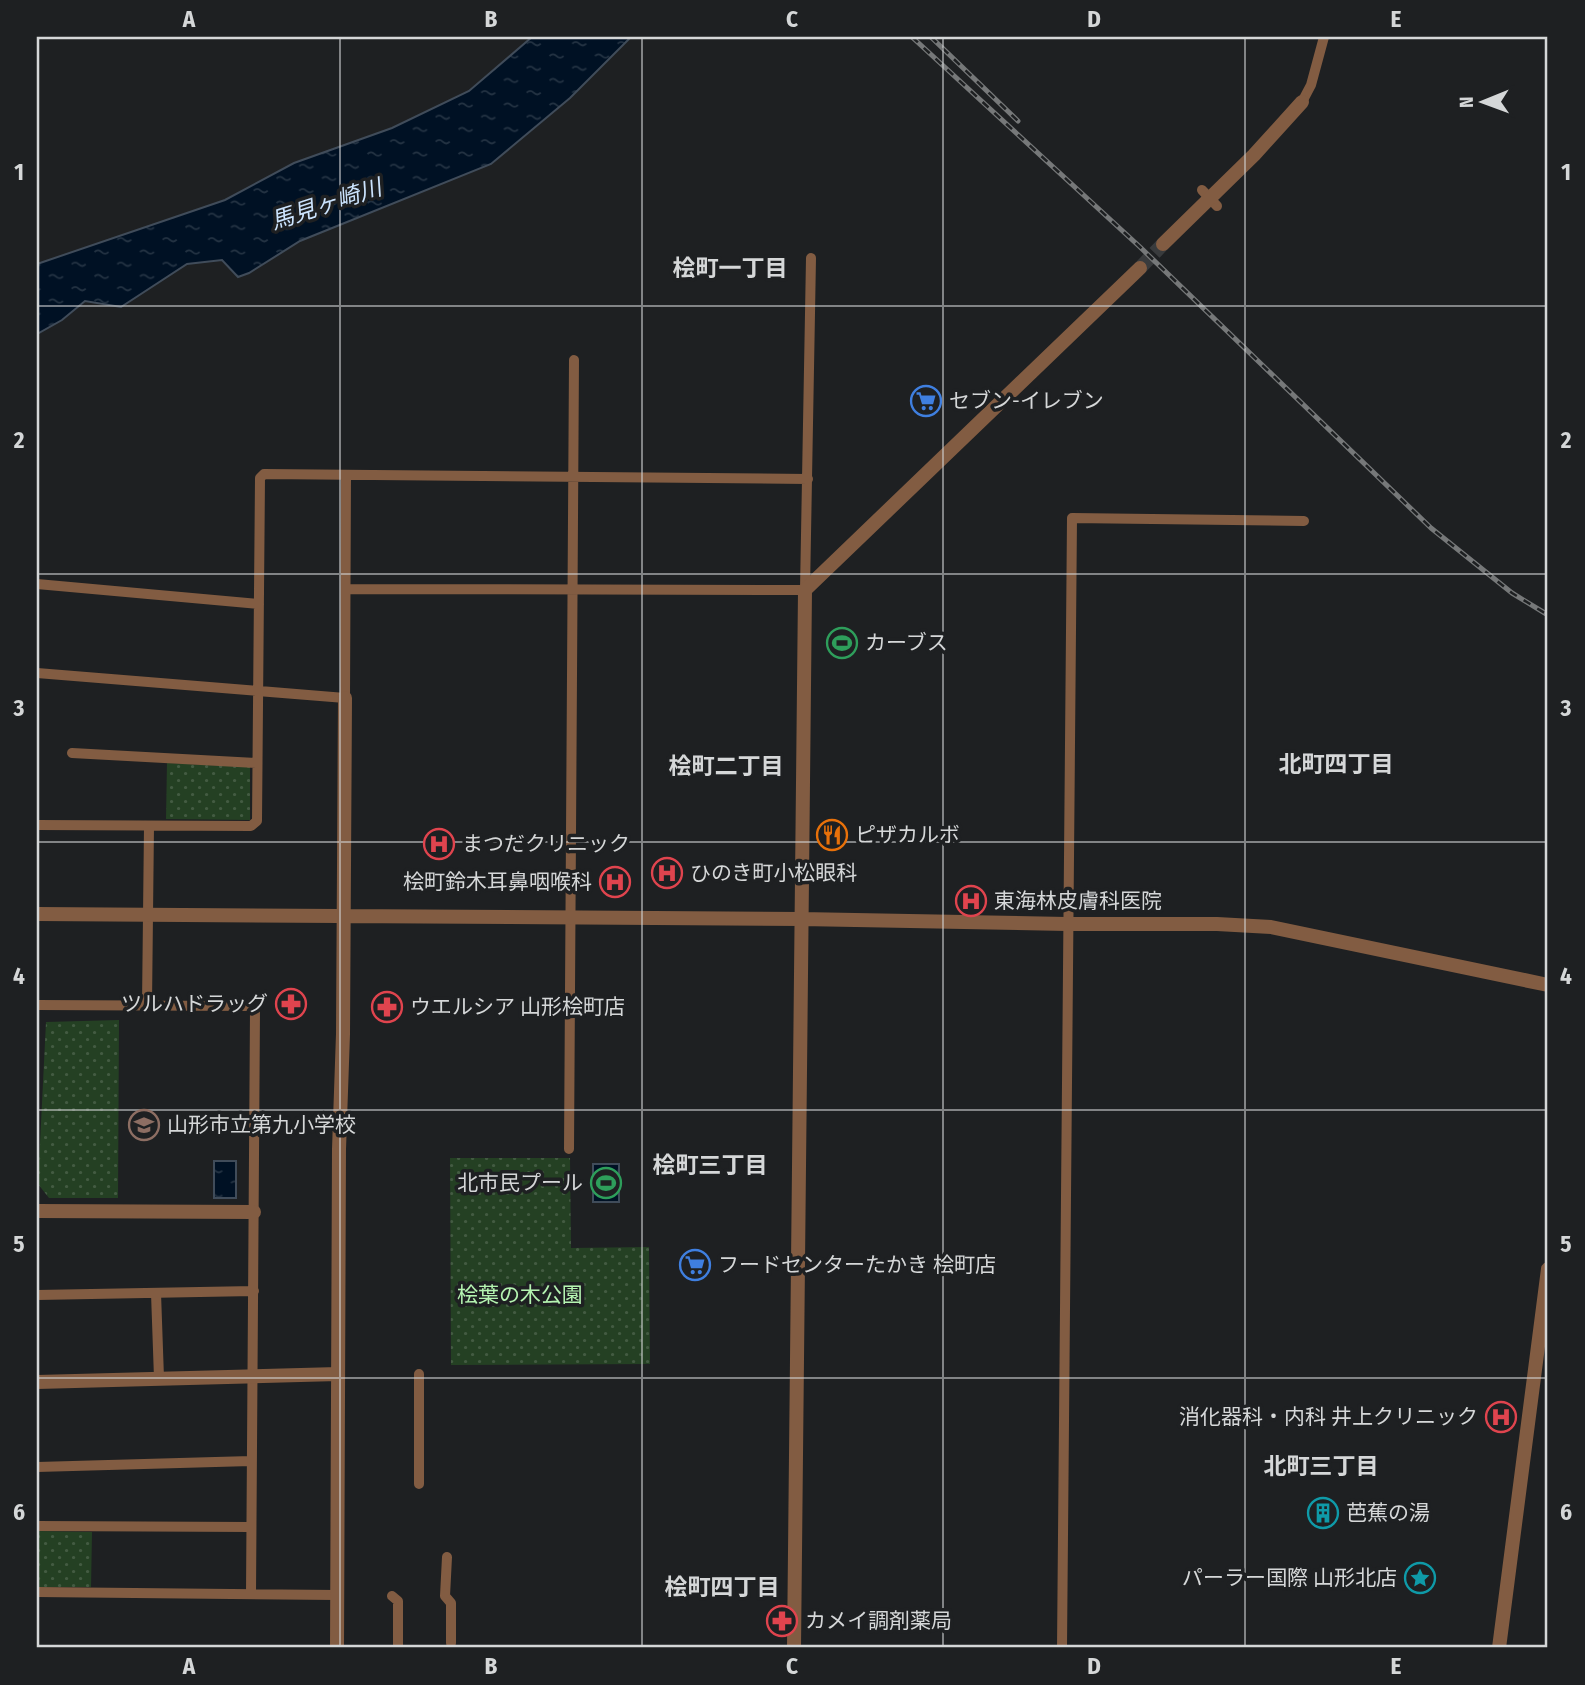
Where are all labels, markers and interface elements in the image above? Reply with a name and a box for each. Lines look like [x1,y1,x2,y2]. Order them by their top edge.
text: A [182,5,196,33]
text: B [485,5,498,33]
text: C [786,5,798,33]
text: D [1087,5,1101,33]
text: E [1391,5,1402,33]
north arrow [1448,66,1518,136]
text: N [1455,96,1478,108]
text: 1 [14,158,24,186]
text: 1 [1561,158,1571,186]
water label: 馬見ヶ崎川 [267,172,388,235]
district label: 桧町一丁目 [673,254,788,282]
supermarket icon: セブン-イレブン [909,384,943,418]
place label: セブン-イレブン [949,388,1104,414]
text: 2 [13,426,25,454]
text: 2 [1560,426,1572,454]
sports icon: カーブス [825,626,859,660]
place label: カーブス [865,630,948,656]
text: 3 [13,694,25,722]
text: 3 [1560,694,1572,722]
district label: 北町四丁目 [1279,750,1394,778]
district label: 桧町二丁目 [669,752,784,780]
restaurant icon: ピザカルボ [815,818,849,852]
place label: ピザカルボ [855,822,960,848]
hospital icon: まつだクリニック [422,827,456,861]
place label: まつだクリニック [462,831,630,857]
hospital icon: ひのき町小松眼科 [650,856,684,890]
place label: ひのき町小松眼科 [690,860,857,886]
hospital icon: 桧町鈴木耳鼻咽喉科 [598,865,632,899]
place label: 桧町鈴木耳鼻咽喉科 [403,869,592,895]
hospital icon: 東海林皮膚科医院 [954,884,988,918]
place label: 東海林皮膚科医院 [994,888,1162,914]
text: 4 [13,962,25,990]
text: 4 [1560,962,1572,990]
pharmacy icon: ツルハドラッグ [274,987,308,1021]
pharmacy icon: ウエルシア 山形桧町店 [370,990,404,1024]
place label: ツルハドラッグ [121,991,268,1017]
place label: ウエルシア 山形桧町店 [410,994,625,1020]
school or university icon: 山形市立第九小学校 [127,1108,161,1142]
place label: 山形市立第九小学校 [167,1112,356,1138]
district label: 桧町三丁目 [653,1151,768,1179]
sports icon: 北市民プール [589,1166,623,1200]
place label: 北市民プール [457,1170,583,1196]
text: 5 [13,1230,25,1258]
text: 5 [1560,1230,1572,1258]
supermarket icon: フードセンターたかき 桧町店 [678,1248,712,1282]
place label: フードセンターたかき 桧町店 [718,1252,996,1278]
park label: 桧葉の木公園 [457,1282,583,1308]
hospital icon: 消化器科・内科 井上クリニック [1484,1400,1518,1434]
place label: 消化器科・内科 井上クリニック [1179,1404,1478,1430]
district label: 北町三丁目 [1264,1452,1379,1480]
building icon: 芭蕉の湯 [1306,1496,1340,1530]
text: 6 [13,1498,25,1526]
text: 6 [1560,1498,1572,1526]
place label: 芭蕉の湯 [1346,1500,1430,1526]
place icon: パーラー国際 山形北店 [1403,1561,1437,1595]
place label: パーラー国際 山形北店 [1182,1565,1397,1591]
district label: 桧町四丁目 [665,1573,780,1601]
pharmacy icon: カメイ調剤薬局 [765,1604,799,1638]
place label: カメイ調剤薬局 [805,1608,952,1634]
text: A [182,1652,196,1680]
text: B [485,1652,498,1680]
text: C [786,1652,798,1680]
text: D [1087,1652,1101,1680]
text: E [1391,1652,1402,1680]

